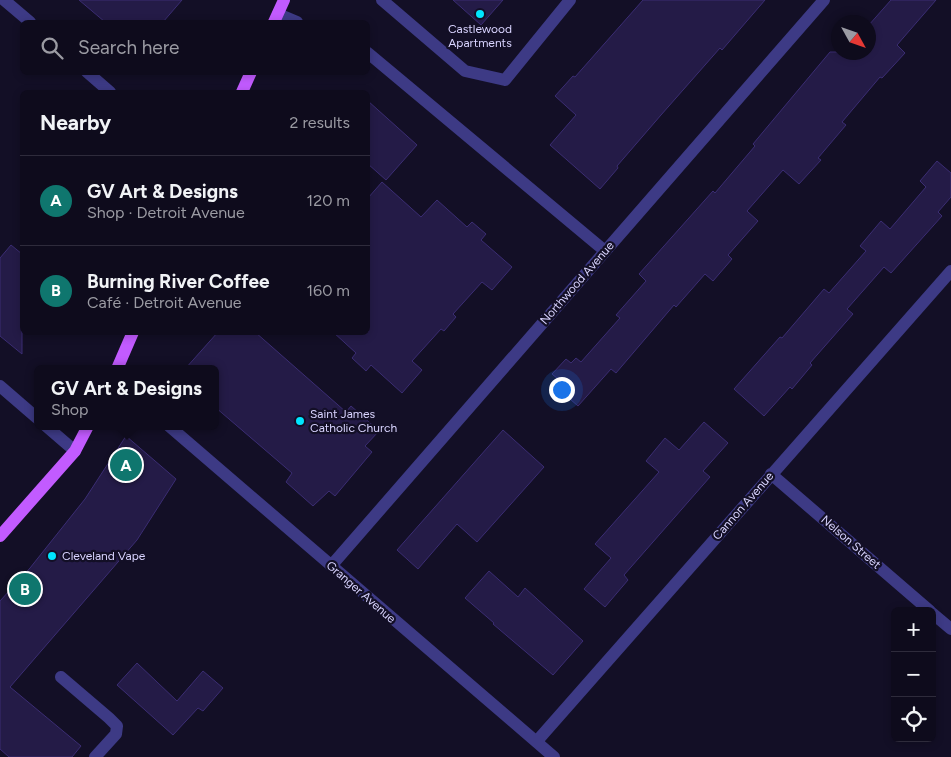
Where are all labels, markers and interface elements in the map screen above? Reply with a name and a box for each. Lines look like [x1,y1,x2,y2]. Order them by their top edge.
marker: Castlewood Apartments [474,8,486,20]
north arrow [831,15,876,60]
search box [20,20,370,75]
place label: Castlewood Apartments [448,22,512,50]
icon: search [38,34,66,62]
text: Search here [78,36,180,59]
text: Nearby [40,110,111,135]
text: 2 results [290,113,350,132]
text: GV Art & Designs [87,180,238,203]
text: A [50,191,62,210]
text: 120 m [307,191,350,210]
text: Shop · Detroit Avenue [87,203,245,222]
street label: Northwood Avenue [537,238,617,327]
text: Burning River Coffee [87,270,269,293]
text: B [51,281,61,300]
text: 160 m [307,281,350,300]
text: Café · Detroit Avenue [87,293,242,312]
popup [34,365,219,430]
text: GV Art & Designs [51,377,202,400]
your location [549,377,575,403]
text: Shop [51,400,89,419]
place label: Saint James Catholic Church [310,407,397,435]
marker: Saint James Catholic Church [294,415,306,427]
pin: A [110,446,142,484]
street label: Cannon Avenue [710,469,777,543]
street label: Nelson Street [818,512,884,572]
place label: Cleveland Vape [62,549,146,563]
marker: Cleveland Vape [46,550,58,562]
street label: Granger Avenue [324,558,399,626]
pin: B [9,570,41,608]
map controls [891,607,936,742]
button: + [891,607,936,652]
button: − [891,652,936,697]
button: locate [891,697,936,742]

